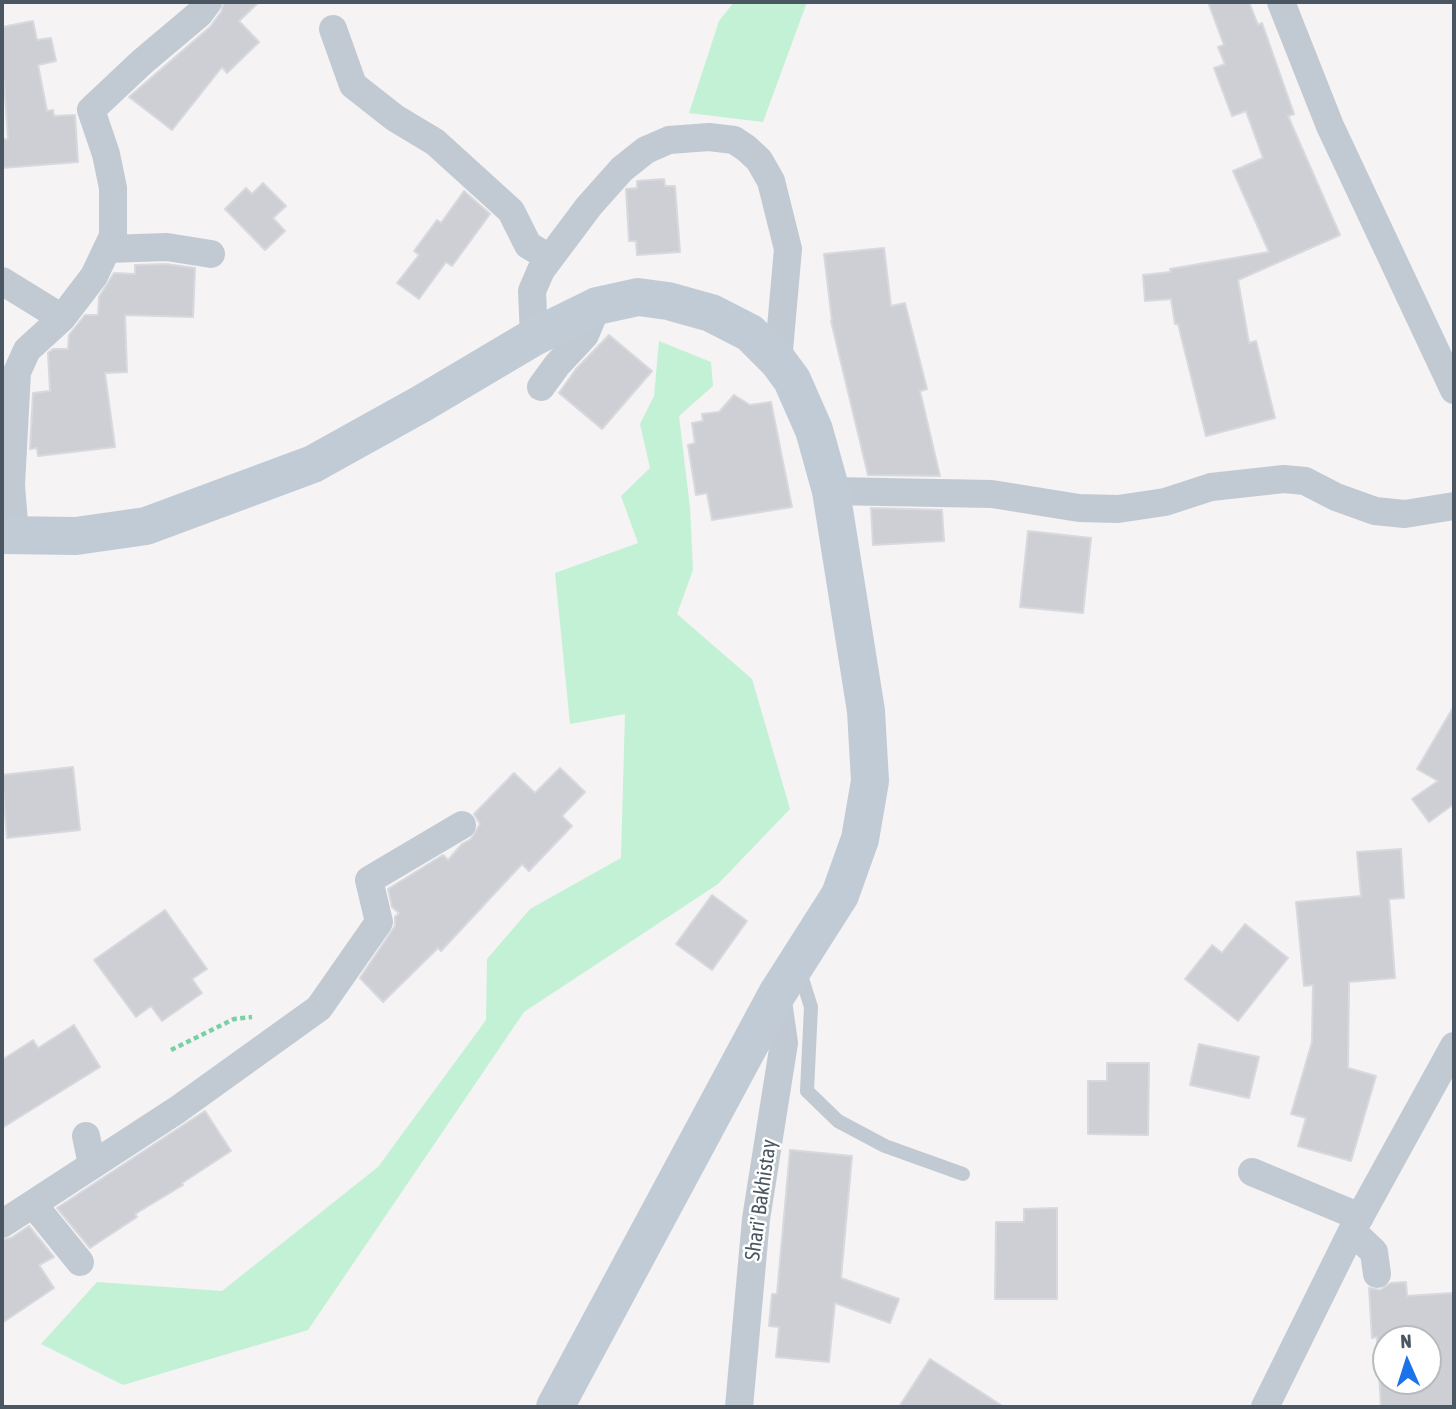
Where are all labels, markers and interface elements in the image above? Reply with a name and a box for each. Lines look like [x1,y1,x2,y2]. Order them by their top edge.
street label: Shari' Bakhistay [740,1138,782,1262]
north arrow [1372,1325,1442,1395]
text: N [1400,1330,1412,1352]

